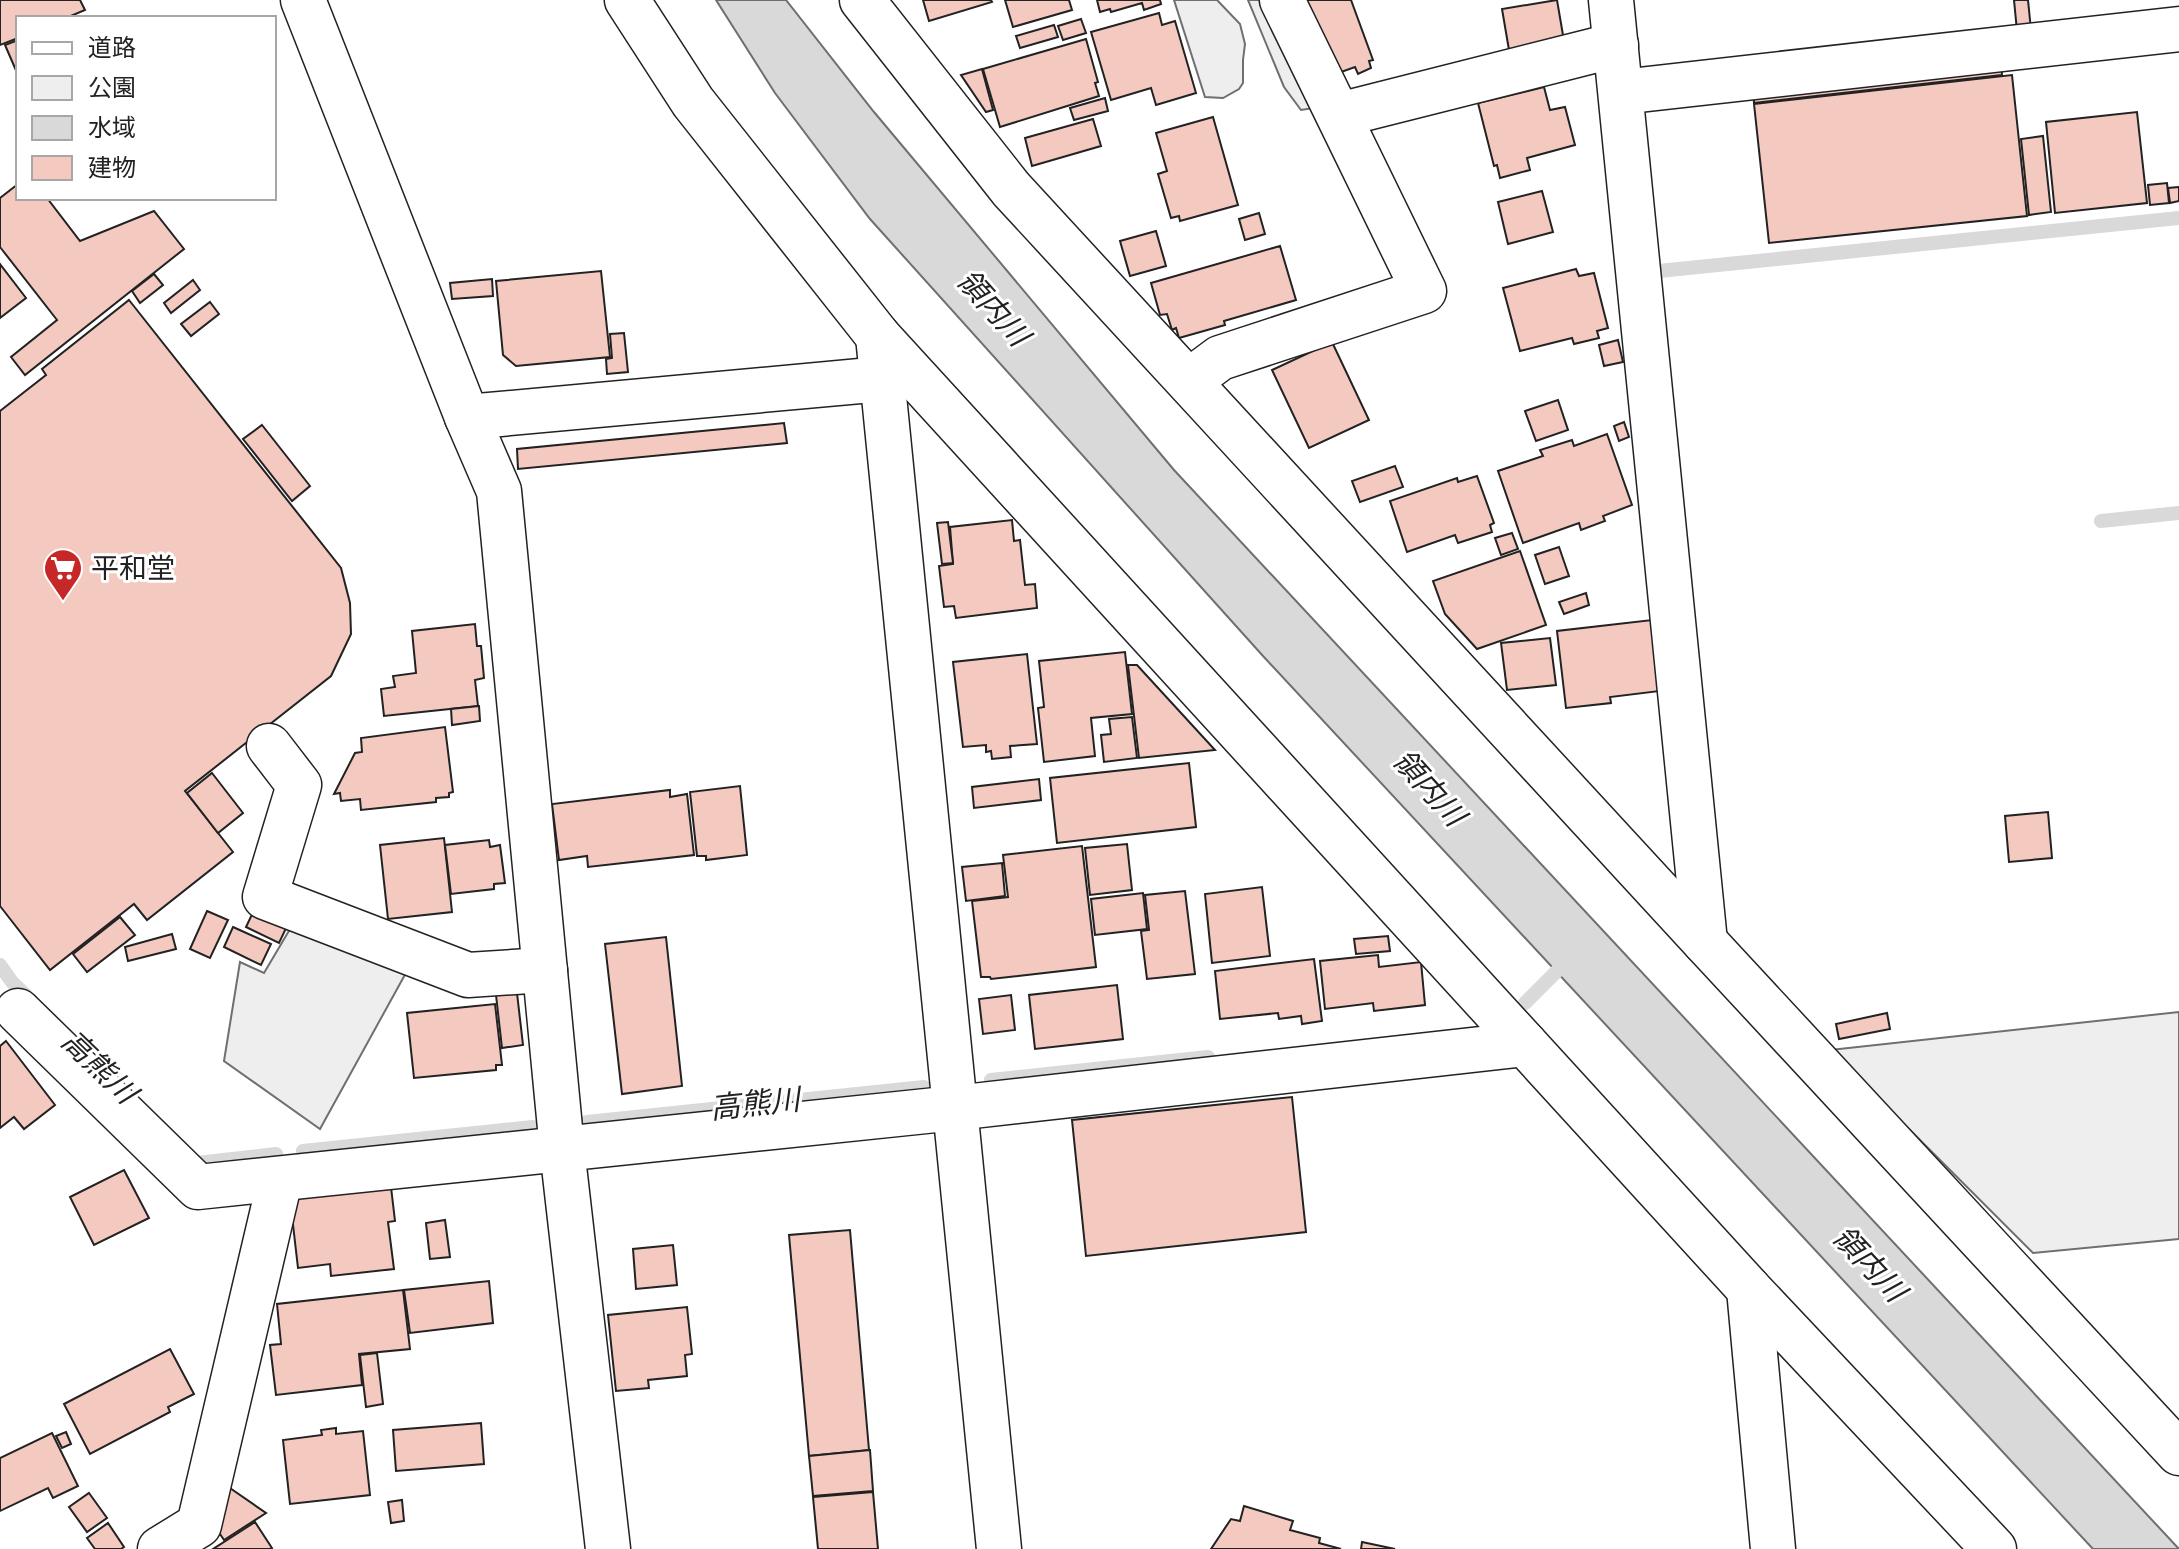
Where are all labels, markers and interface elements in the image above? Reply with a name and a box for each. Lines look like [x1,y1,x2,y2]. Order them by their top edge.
legend [16,16,276,200]
text: 道路 [88,34,136,62]
text: 公園 [88,74,136,102]
text: 水域 [88,114,136,142]
text: 建物 [88,154,136,182]
water label: 領内川 [950,263,1038,356]
supermarket icon: 平和堂 [42,547,84,602]
place label: 平和堂 [91,552,175,585]
water label: 領内川 [1386,743,1474,836]
water label: 高熊川 [54,1023,146,1113]
water label: 高熊川 [708,1081,805,1127]
water label: 領内川 [1825,1219,1915,1311]

